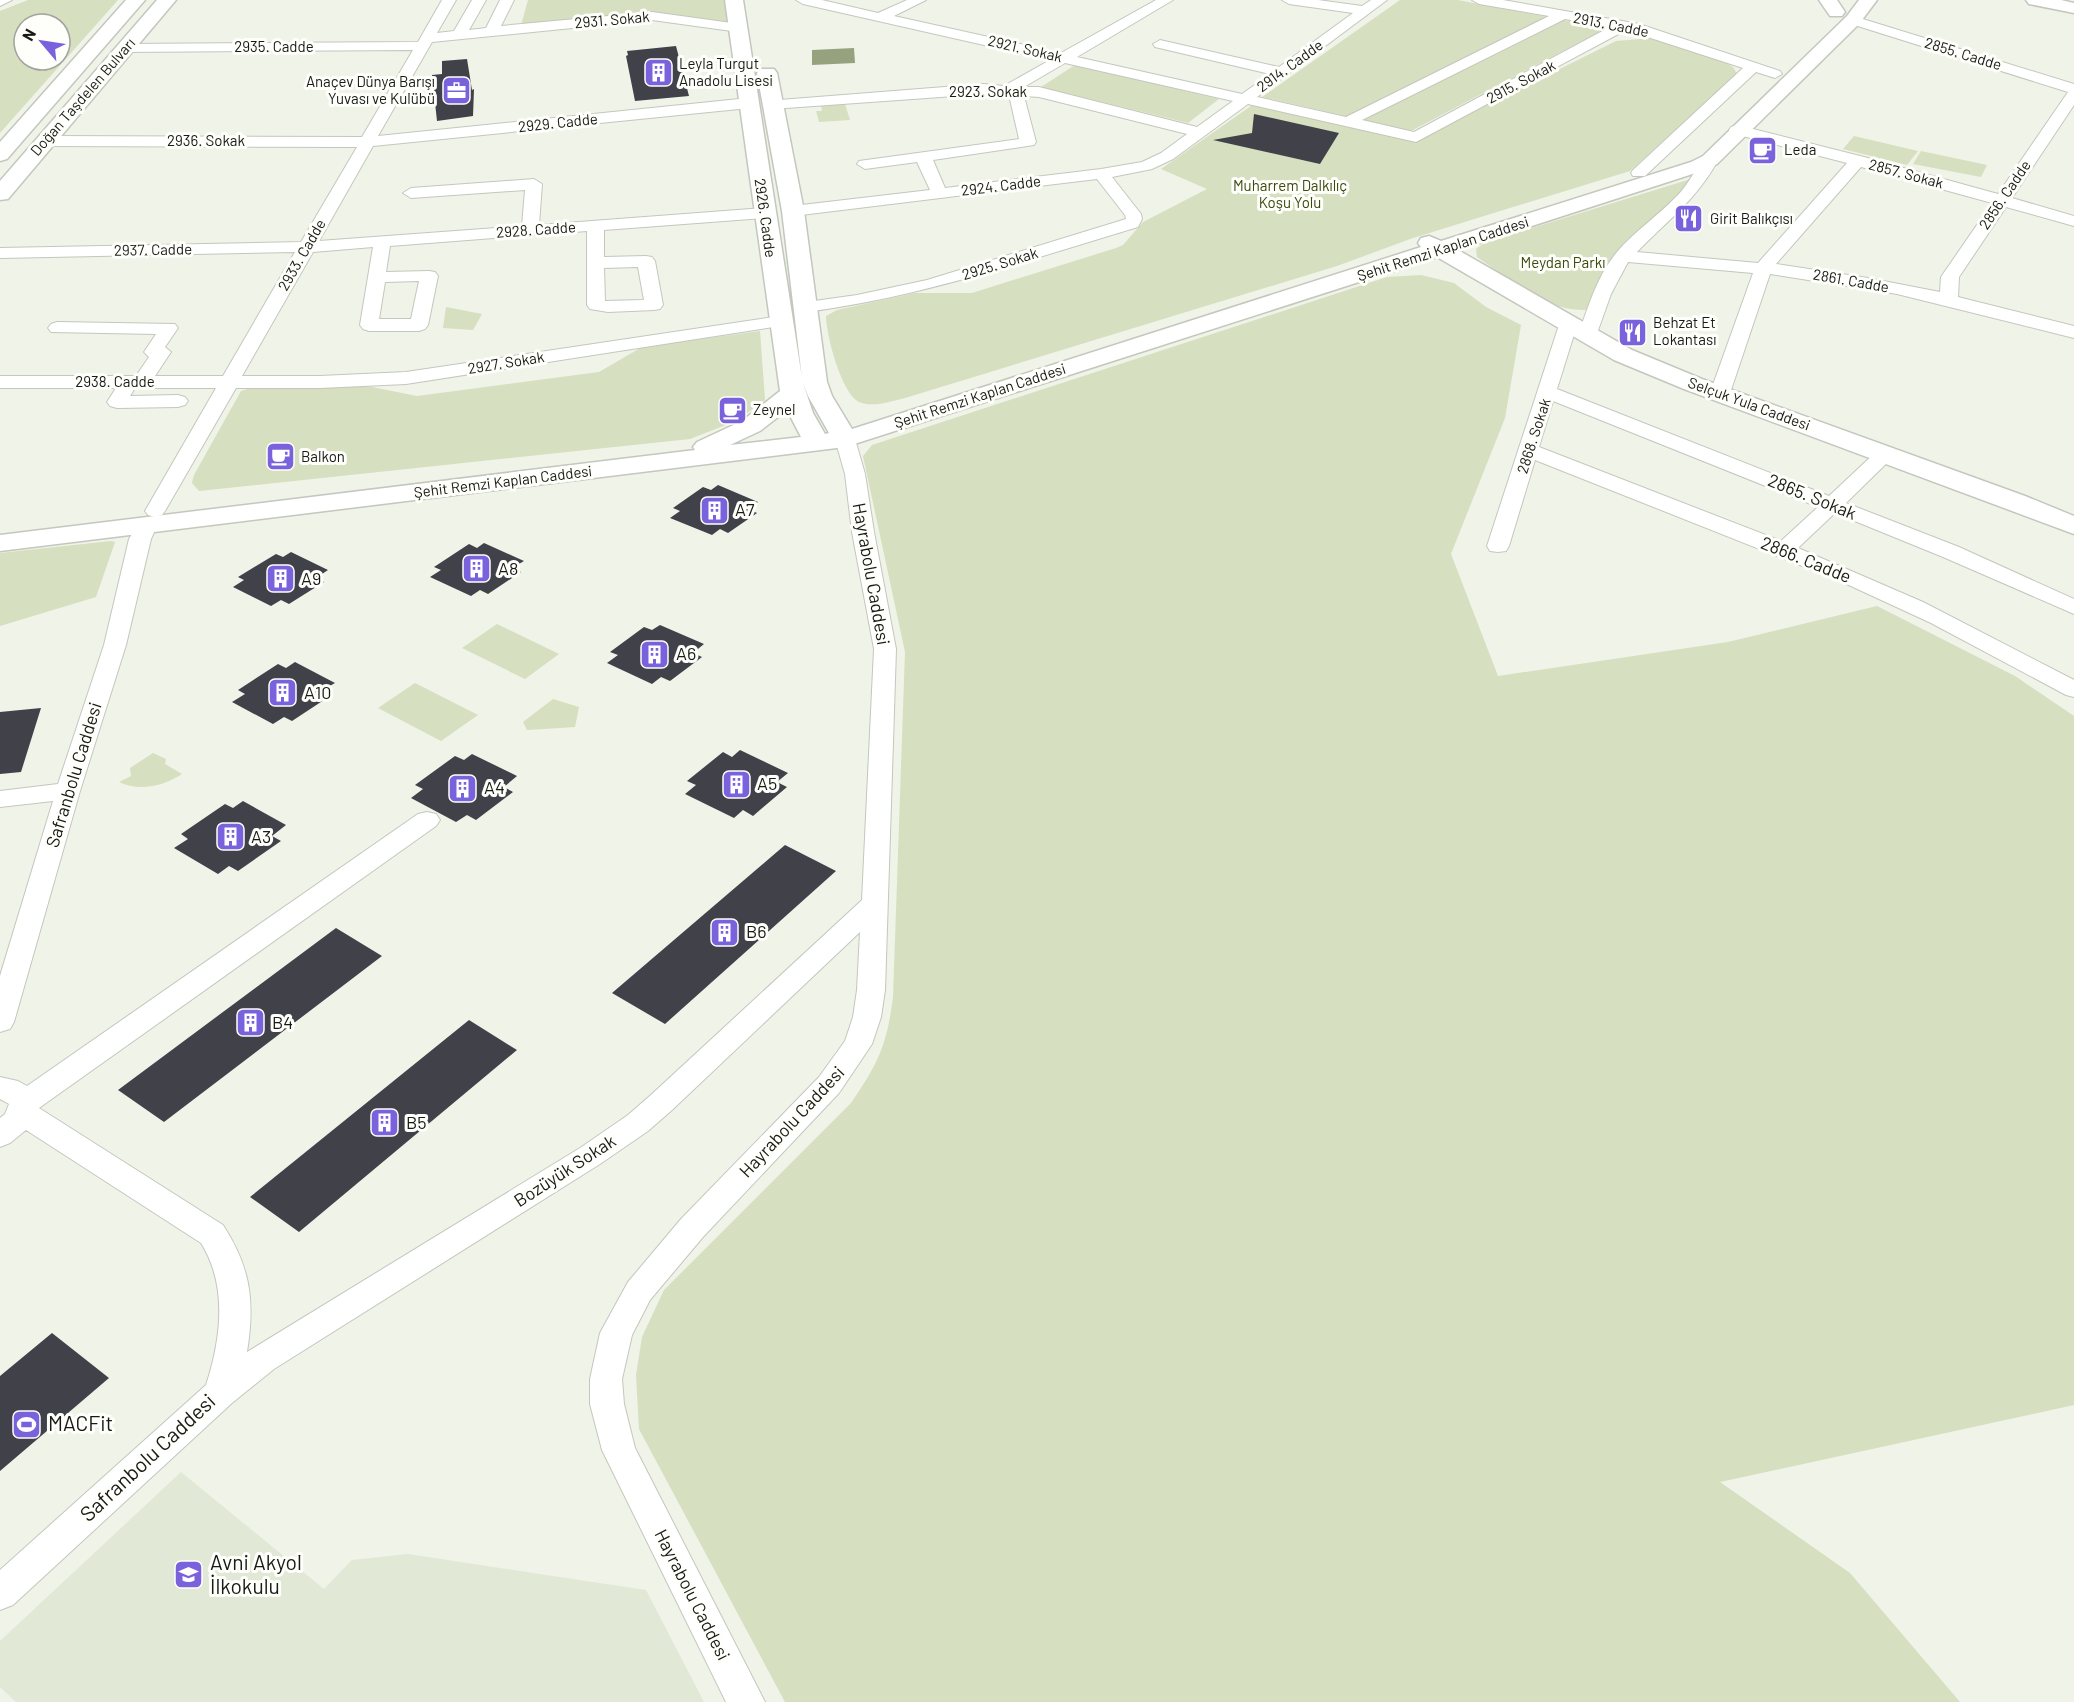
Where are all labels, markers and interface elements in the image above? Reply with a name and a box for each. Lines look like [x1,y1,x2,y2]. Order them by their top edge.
street label: 2931. Sokak [574,7,651,31]
street label: 2913. Cadde [1572,8,1651,40]
north arrow [12,12,72,72]
text: N [18,25,39,44]
street label: 2921. Sokak [986,31,1065,65]
street label: 2855. Cadde [1923,33,2004,73]
street label: Doğan Taşdelen Bulvarı [26,34,138,159]
street label: 2914. Cadde [1253,35,1326,95]
street label: 2935. Cadde [234,37,314,55]
place label: Leyla Turgut Anadolu Lisesi [679,54,773,89]
street label: 2915. Sokak [1483,55,1558,107]
building icon: Leyla Turgut Anadolu Lisesi [642,57,674,89]
place label: Anaçev Dünya Barışı Yuvası ve Kulübü [306,72,435,107]
office icon: Anaçev Dünya Barışı Yuvası ve Kulübü [440,75,472,107]
street label: 2923. Sokak [949,82,1028,100]
street label: 2929. Cadde [517,109,599,135]
street label: 2936. Sokak [167,131,245,149]
cafe icon: Leda [1747,134,1779,166]
place label: Leda [1784,140,1816,158]
street label: 2857. Sokak [1867,154,1946,192]
street label: 2856. Cadde [1974,156,2034,232]
street label: 2924. Cadde [960,171,1042,199]
park label: Muharrem Dalkılıç Koşu Yolu [1233,176,1347,211]
street label: 2926. Cadde [752,177,780,259]
restaurant icon: Girit Balıkçısı [1673,203,1705,235]
place label: Girit Balıkçısı [1710,209,1793,227]
street label: Şehit Remzi Kaplan Caddesi [1355,212,1531,284]
street label: 2933. Cadde [273,216,329,293]
street label: 2928. Cadde [495,217,576,241]
street label: 2937. Cadde [114,239,192,259]
street label: 2925. Sokak [960,243,1040,283]
park label: Meydan Parkı [1521,253,1605,271]
street label: 2861. Cadde [1812,264,1891,296]
place label: Behzat Et Lokantası [1653,313,1716,348]
restaurant icon: Behzat Et Lokantası [1616,316,1648,348]
street label: 2927. Sokak [466,347,546,377]
street label: Şehit Remzi Kaplan Caddesi [892,359,1068,431]
street label: 2938. Cadde [75,372,155,390]
street label: Selçuk Yula Caddesi [1686,373,1813,434]
cafe icon: Zeynel [716,394,748,426]
street label: 2868. Sokak [1512,395,1554,476]
place label: Zeynel [753,400,795,418]
cafe icon: Balkon [264,441,296,473]
place label: Balkon [301,447,345,465]
street label: Şehit Remzi Kaplan Caddesi [413,461,593,501]
street label: 2865. Sokak [1765,468,1860,524]
building icon: A7 [698,494,730,526]
place label: A7 [735,498,755,520]
street label: Hayrabolu Caddesi [849,501,895,647]
street label: 2866. Cadde [1758,531,1855,587]
building icon: A8 [461,553,493,585]
place label: A8 [498,557,518,579]
building icon: A9 [264,563,296,595]
place label: A9 [301,567,321,589]
building icon: A6 [639,638,671,670]
place label: A6 [676,642,696,664]
building icon: A10 [267,677,299,709]
place label: A10 [304,681,331,703]
street label: Safranbolu Caddesi [41,699,106,850]
building icon: A5 [720,768,752,800]
building icon: A4 [447,772,479,804]
place label: A5 [757,772,777,794]
place label: A4 [484,776,505,798]
building icon: A3 [214,821,246,853]
place label: A3 [251,825,271,847]
building icon: B6 [709,916,741,948]
place label: B6 [746,920,767,942]
building icon: B4 [235,1007,267,1039]
place label: B4 [272,1011,293,1033]
street label: Hayrabolu Caddesi [734,1061,848,1182]
building icon: B5 [369,1107,401,1139]
place label: B5 [406,1111,427,1133]
street label: Bozüyük Sokak [509,1129,619,1211]
street label: Safranbolu Caddesi [74,1388,220,1526]
sports icon: MACFit [11,1408,43,1440]
place label: MACFit [48,1410,113,1435]
street label: Hayrabolu Caddesi [650,1525,735,1664]
place label: Avni Akyol İlkokulu [210,1549,302,1598]
school or university icon: Avni Akyol İlkokulu [173,1559,205,1591]

